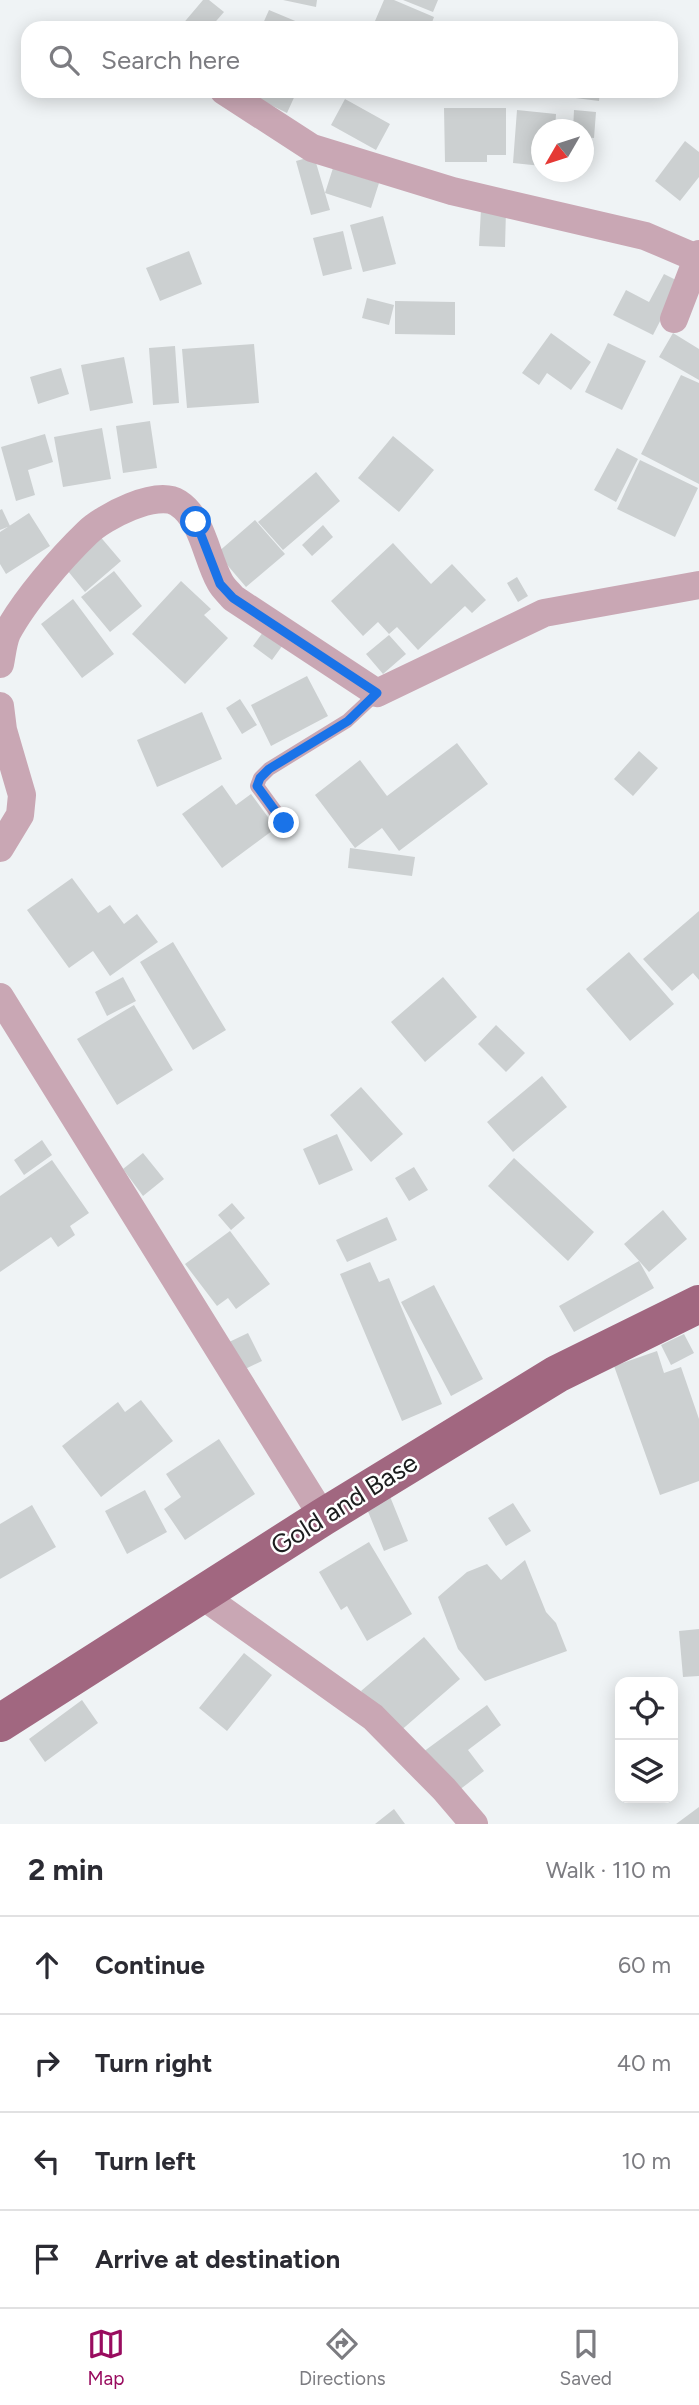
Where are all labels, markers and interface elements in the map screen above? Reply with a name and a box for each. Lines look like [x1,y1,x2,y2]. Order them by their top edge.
search box [21,21,678,98]
icon: search [45,41,83,79]
text: Search here [101,44,240,76]
north arrow [531,119,594,182]
route start [180,506,211,537]
route end [268,807,299,838]
street label: Gold and Base [265,1446,423,1562]
map controls [615,1677,678,1803]
button: locate [615,1677,678,1740]
button: layers [615,1740,678,1803]
text: 2 min [28,1851,104,1888]
text: Walk · 110 m [546,1856,671,1884]
icon: ahead [28,1946,66,1984]
text: Continue [95,1949,205,1981]
text: 60 m [618,1951,671,1979]
icon: right [28,2044,66,2082]
text: Turn right [95,2047,212,2079]
text: 40 m [617,2049,671,2077]
icon: left [28,2142,66,2180]
text: Turn left [95,2145,196,2177]
text: 10 m [622,2147,671,2175]
icon: arrive [28,2240,66,2278]
text: Arrive at destination [95,2243,340,2275]
tab: Map [87,2325,125,2390]
tab: Directions [299,2325,386,2390]
tab: Saved [560,2325,612,2390]

